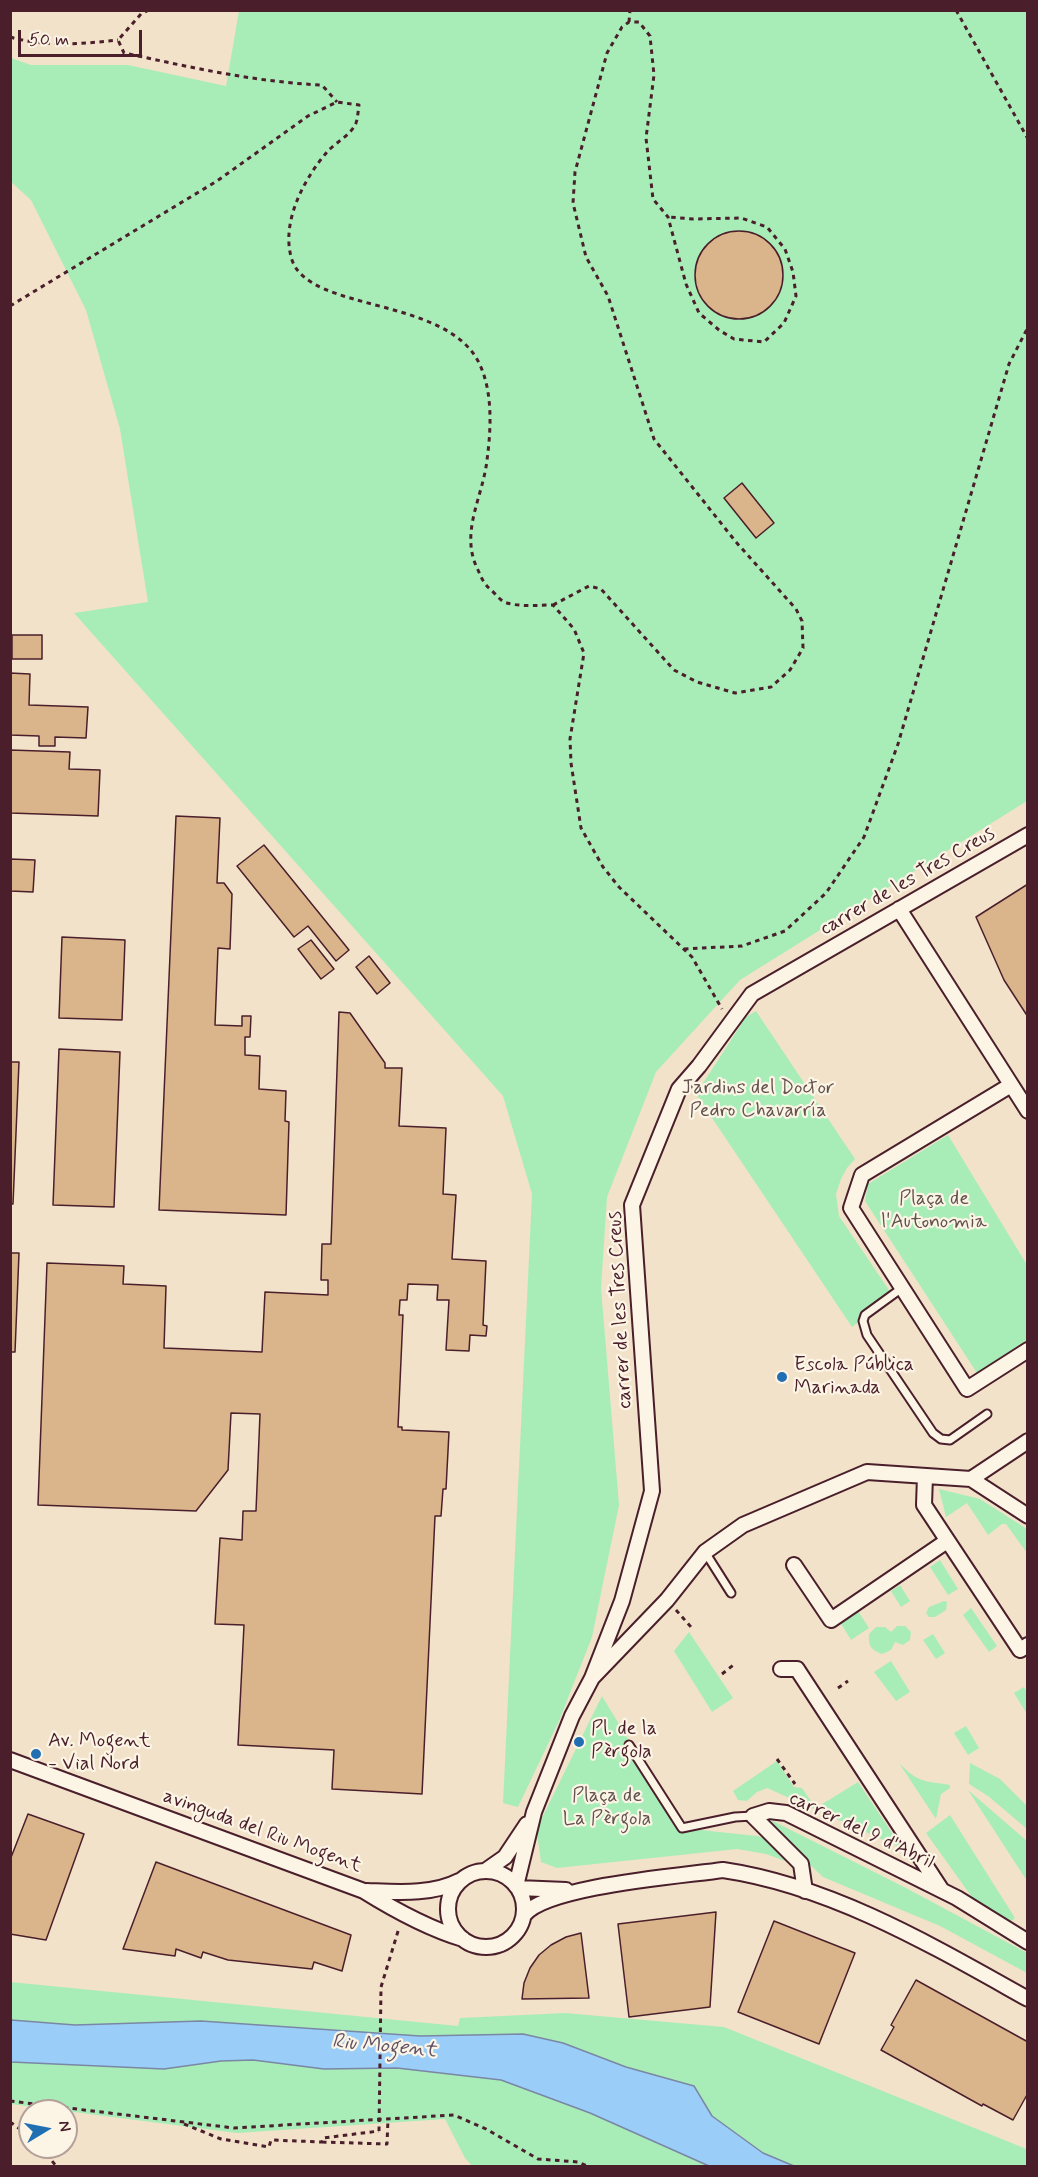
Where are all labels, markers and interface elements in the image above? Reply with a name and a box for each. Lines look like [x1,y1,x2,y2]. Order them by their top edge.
scale bar [21,18,146,56]
text: 50 m [29,28,69,52]
street label: carrer de les Tres Creus [816,822,1000,942]
park label: Jardins del Doctor Pedro Chavarría [682,1077,834,1124]
park label: Plaça de l'Autonomia [881,1188,987,1235]
street label: carrer de les Tres Creus [604,1211,638,1409]
place label: Escola Pública Marinada [794,1354,914,1401]
marker: Escola Pública Marinada [775,1370,789,1384]
place label: Pl. de la Pèrgola [591,1718,657,1765]
place label: Av. Mogent - Vial Nord [48,1730,150,1777]
marker: Pl. de la Pèrgola [572,1735,586,1749]
marker: Av. Mogent - Vial Nord [29,1747,43,1761]
street label: avinguda del Riu Mogent [159,1785,365,1879]
park label: Plaça de La Pèrgola [563,1785,651,1832]
street label: carrer del 9 d'Abril [785,1787,937,1875]
water label: Riu Mogent [331,2030,437,2064]
north arrow [18,2099,78,2159]
text: N [53,2119,76,2133]

